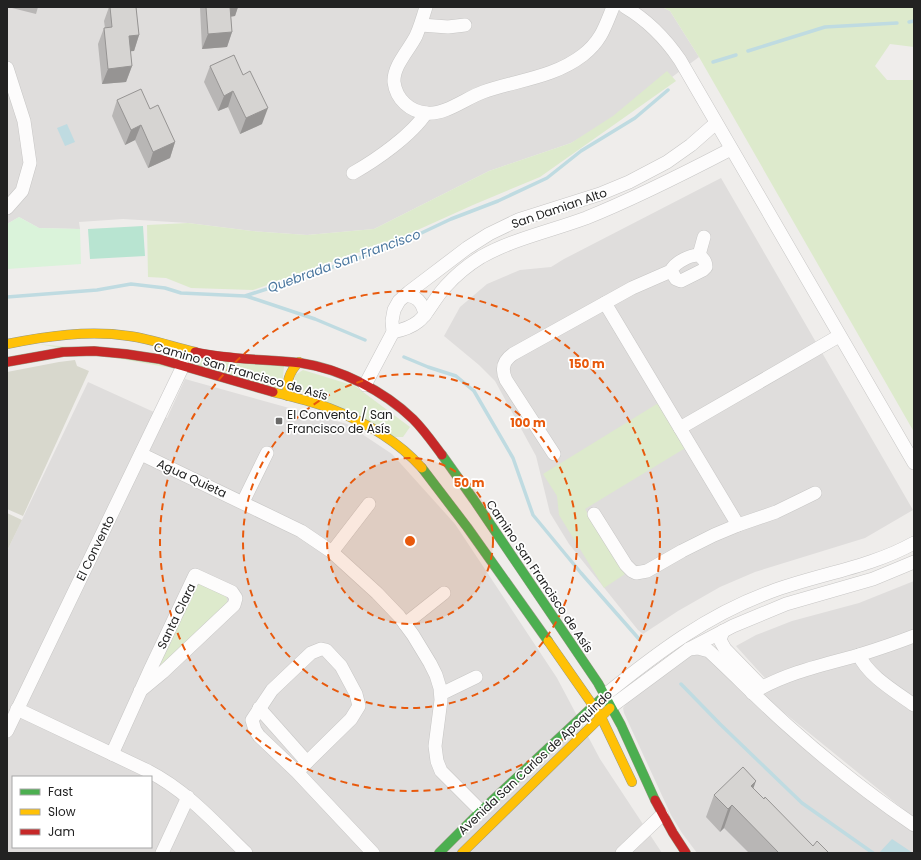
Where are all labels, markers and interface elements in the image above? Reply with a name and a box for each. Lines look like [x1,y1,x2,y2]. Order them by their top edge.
street label: San Damian Alto [509,184,609,232]
water label: Quebrada San Francisco [265,224,423,298]
street label: Camino San Francisco de Asís [152,338,330,404]
text: 150 m [569,355,605,372]
place label: El Convento / San Francisco de Asís [287,406,393,437]
text: 100 m [510,414,546,431]
marker: El Convento / San Francisco de Asís [274,416,284,426]
street label: Agua Quieta [154,454,230,502]
text: 50 m [454,474,485,491]
street label: Camino San Francisco de Asís [482,496,598,656]
street label: El Convento [72,512,118,584]
centre of rings [403,534,417,548]
street label: Santa Clara [153,580,199,652]
street label: Avenida San Carlos de Apoquindo [454,686,616,838]
legend [12,776,152,848]
text: Fast [48,783,73,800]
text: Slow [48,803,76,820]
text: Jam [48,823,75,840]

